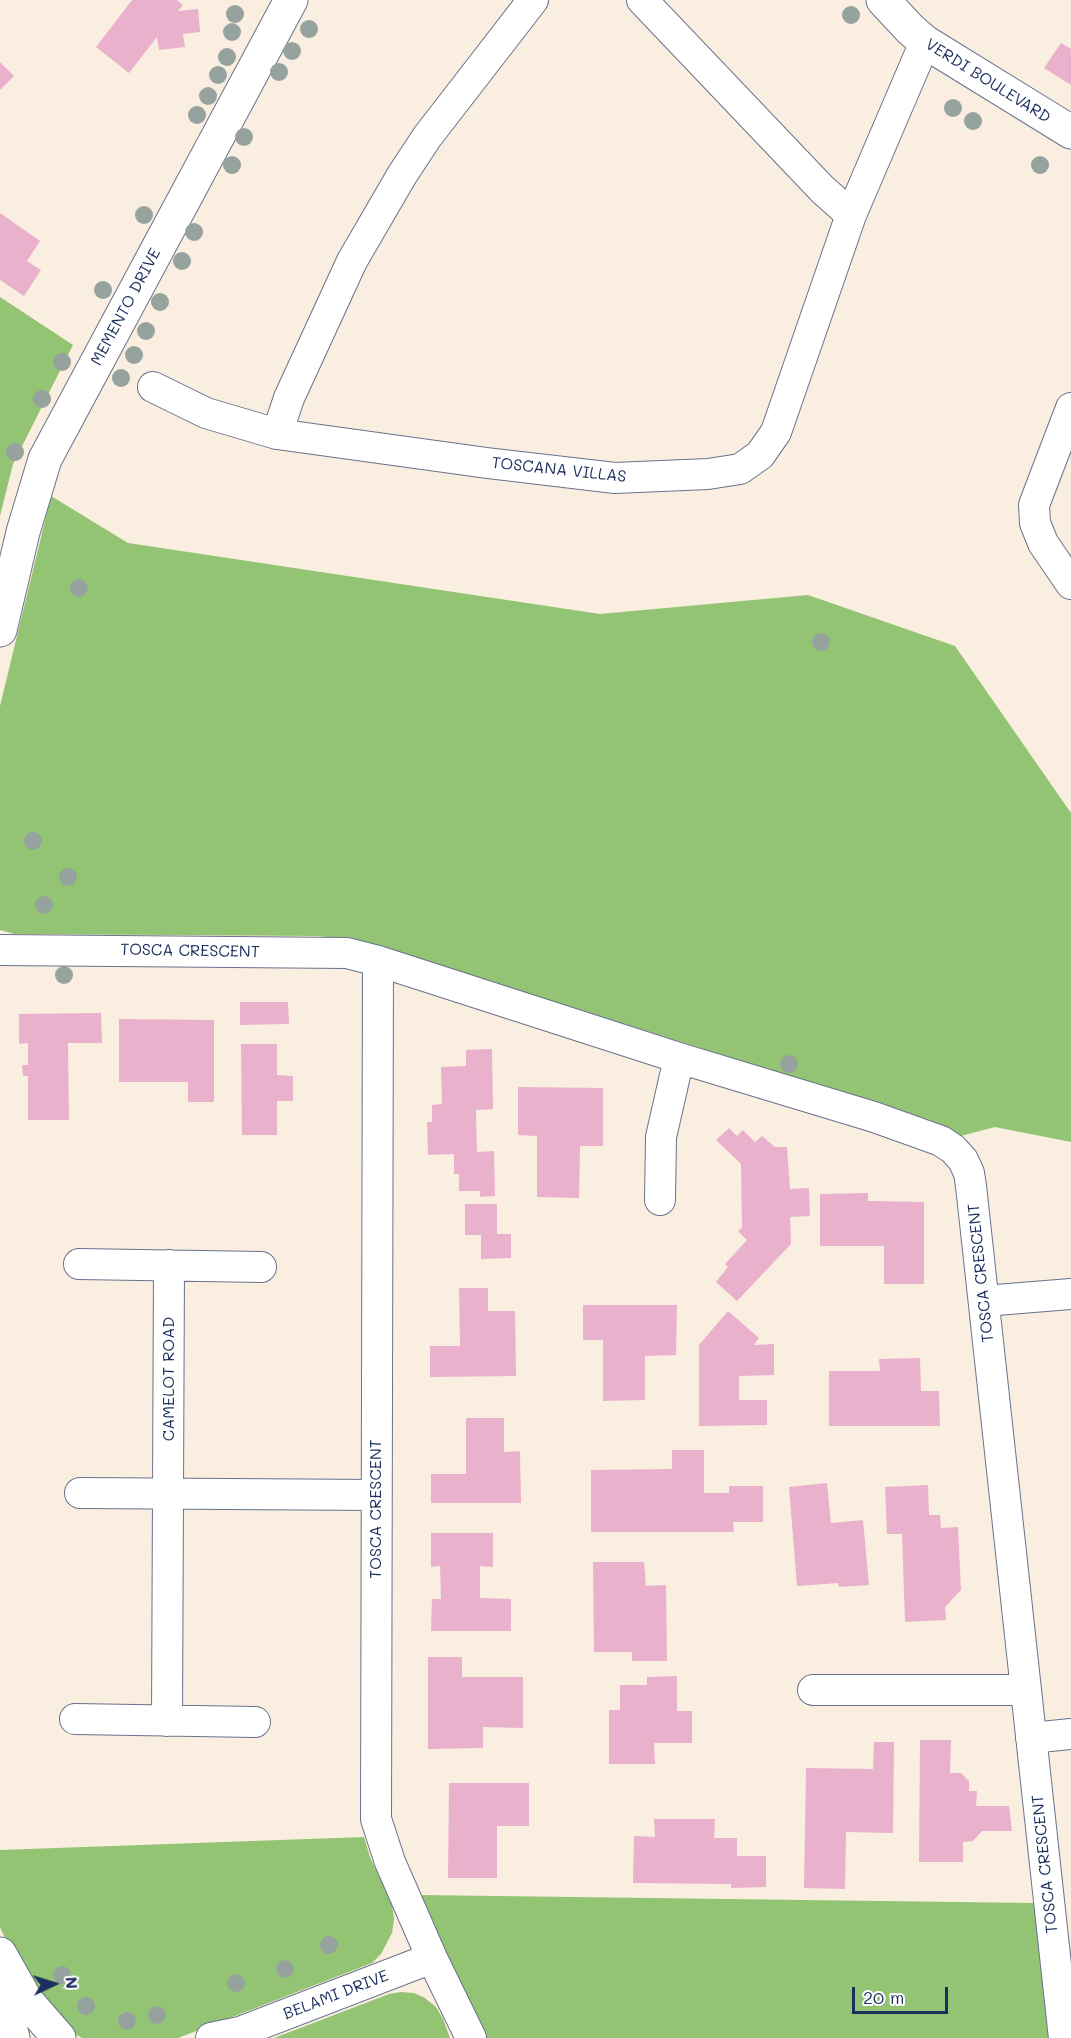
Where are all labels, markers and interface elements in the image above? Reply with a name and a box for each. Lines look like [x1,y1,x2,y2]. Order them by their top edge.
street label: VERDI BOULEVARD [922,35,1054,127]
street label: MEMENTO DRIVE [87,245,165,369]
street label: TOSCANA VILLAS [491,453,627,487]
street label: TOSCA CRESCENT [120,940,260,962]
street label: TOSCA CRESCENT [964,1203,998,1343]
street label: CAMELOT ROAD [159,1317,179,1441]
street label: TOSCA CRESCENT [366,1439,386,1579]
street label: TOSCA CRESCENT [1028,1794,1062,1934]
north arrow [24,1954,84,2014]
street label: BELAMI DRIVE [281,1966,391,2024]
scale bar [855,1975,951,2013]
text: N [62,1976,83,1990]
text: 20 m [863,1985,904,2009]

